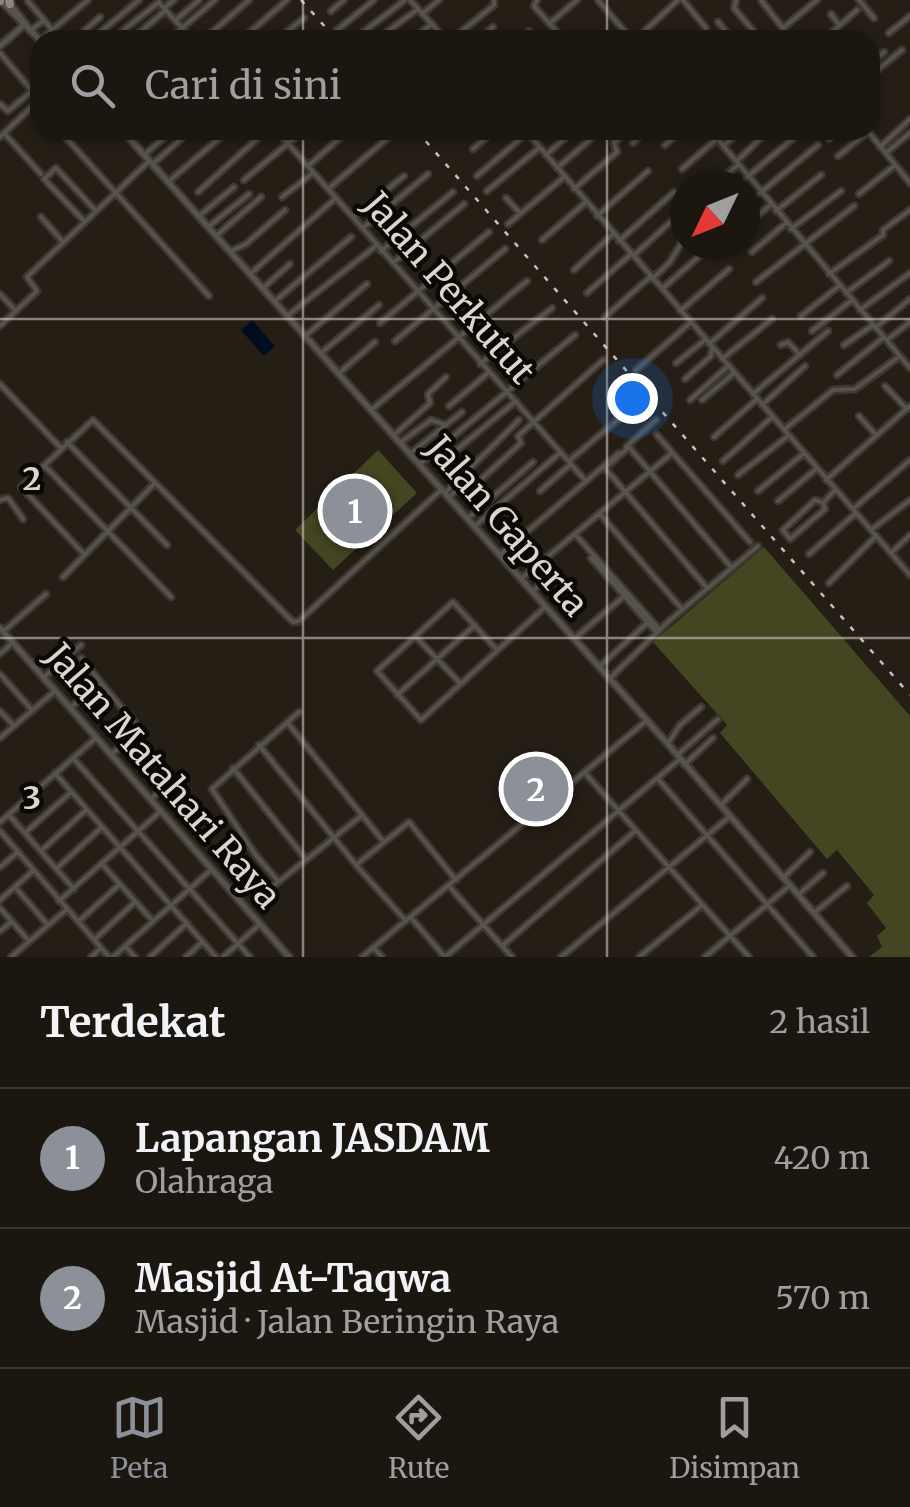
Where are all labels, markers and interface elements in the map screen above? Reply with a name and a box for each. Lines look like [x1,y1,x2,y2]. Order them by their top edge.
search box [30,30,880,140]
icon: search [65,58,120,113]
text: Cari di sini [145,62,341,109]
north arrow [670,170,760,260]
street label: Jalan Perkutut [353,182,544,393]
your location [607,373,658,424]
street label: Jalan Gaperta [416,426,597,625]
text: 2 [23,459,41,499]
pin: 1 [322,474,388,548]
street label: Jalan Matahari Raya [35,634,290,917]
pin: 2 [504,752,568,826]
text: 3 [23,778,41,818]
text: Terdekat [40,996,226,1048]
text: 2 hasil [769,1002,870,1042]
text: Lapangan JASDAM [135,1115,490,1162]
text: 1 [65,1138,80,1178]
text: 420 m [774,1138,870,1178]
text: Olahraga [135,1162,274,1202]
text: Masjid At-Taqwa [135,1255,451,1302]
text: 2 [63,1278,82,1318]
text: 570 m [775,1278,870,1318]
text: Masjid · Jalan Beringin Raya [135,1302,559,1342]
tab: Peta [110,1390,168,1486]
tab: Rute [388,1390,449,1486]
tab: Disimpan [669,1390,800,1486]

